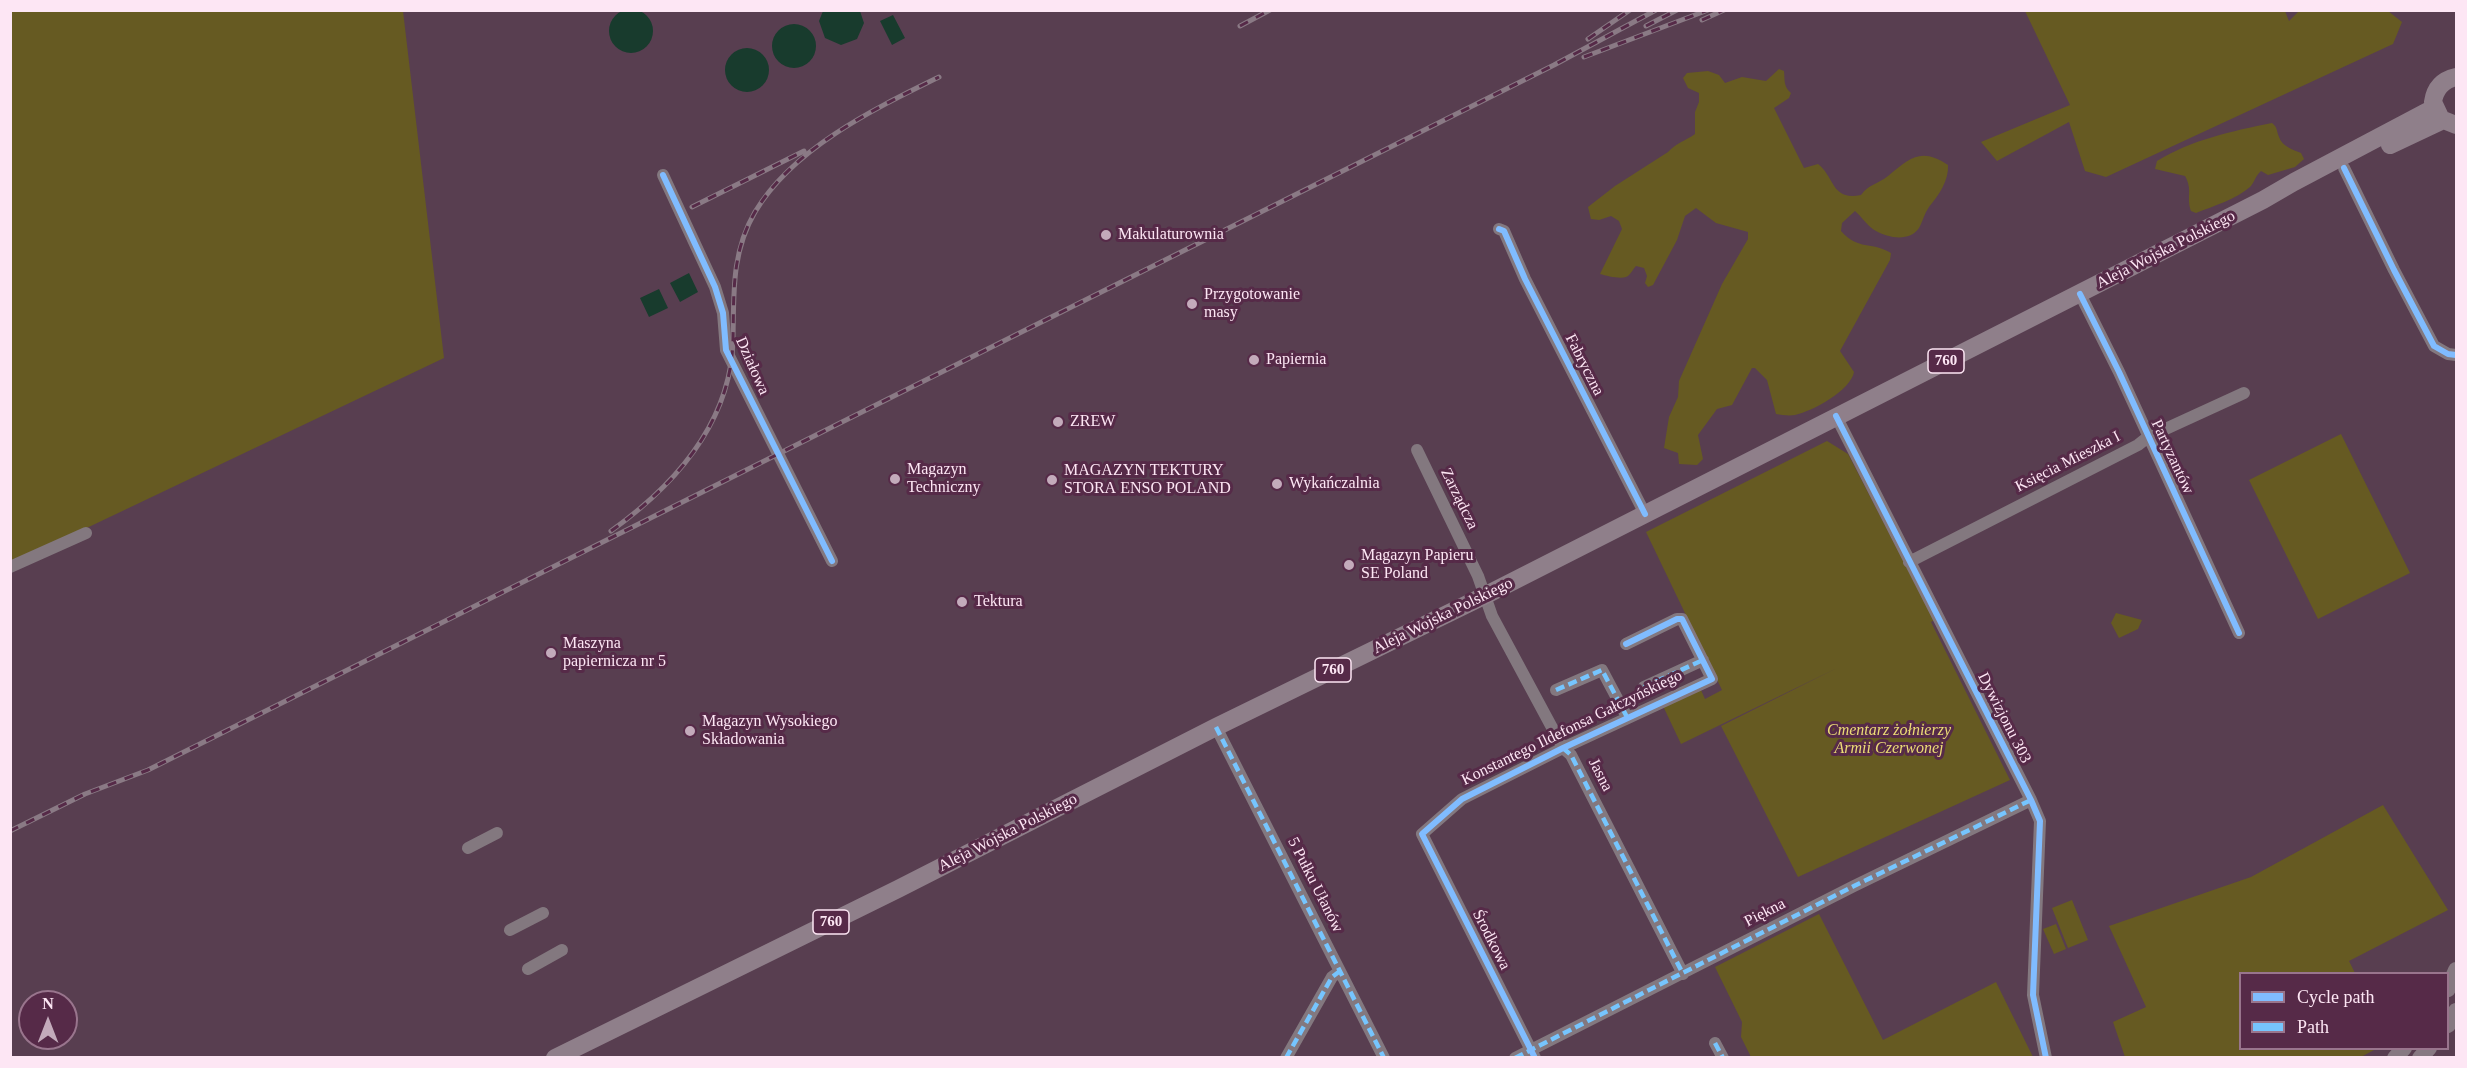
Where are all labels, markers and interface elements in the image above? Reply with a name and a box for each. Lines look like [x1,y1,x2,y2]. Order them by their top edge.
street label: Aleja Wojska Polskiego [2093,207,2239,293]
place label: Makulaturownia [1118,225,1224,245]
marker: Makulaturownia [1099,228,1113,242]
place label: Przygotowanie masy [1204,285,1300,323]
marker: Przygotowanie masy [1185,297,1199,311]
street label: Fabryczna [1560,331,1608,399]
street label: Działowa [731,334,773,398]
road number: 760 [1928,349,1964,373]
place label: Papiernia [1266,350,1326,370]
marker: Papiernia [1247,353,1261,367]
place label: ZREW [1070,412,1115,432]
marker: ZREW [1051,415,1065,429]
street label: Partyzantów [2146,417,2198,497]
street label: Księcia Mieszka I [2012,427,2124,497]
place label: Magazyn Techniczny [907,460,981,498]
place label: MAGAZYN TEKTURY STORA ENSO POLAND [1064,461,1231,499]
street label: Zarządcza [1436,465,1482,533]
marker: Magazyn Techniczny [888,472,902,486]
marker: MAGAZYN TEKTURY STORA ENSO POLAND [1045,473,1059,487]
place label: Wykańczalnia [1289,474,1380,494]
marker: Wykańczalnia [1270,477,1284,491]
place label: Magazyn Papieru SE Poland [1361,546,1473,584]
marker: Magazyn Papieru SE Poland [1342,558,1356,572]
street label: Aleja Wojska Polskiego [1370,574,1516,658]
place label: Tektura [974,592,1023,612]
marker: Tektura [955,595,969,609]
place label: Maszyna papiernicza nr 5 [563,634,666,672]
marker: Maszyna papiernicza nr 5 [544,646,558,660]
road number: 760 [1315,658,1351,682]
street label: Konstantego Ildefonsa Gałczyńskiego [1458,666,1686,790]
street label: Dywizjonu 303 [1973,669,2035,767]
place label: Magazyn Wysokiego Składowania [702,712,837,750]
park label: Cmentarz żołnierzy Armii Czerwonej [1827,721,1951,759]
marker: Magazyn Wysokiego Składowania [683,724,697,738]
street label: Jasna [1584,755,1616,795]
street label: Aleja Wojska Polskiego [935,790,1081,876]
street label: 5 Pułku Ułanów [1283,834,1347,936]
street label: Piękna [1741,895,1789,931]
street label: Środkowa [1468,907,1514,973]
road number: 760 [813,910,849,934]
legend [2239,972,2449,1050]
text: Cycle path [2297,987,2374,1007]
north arrow [18,990,78,1050]
text: N [42,995,54,1012]
text: Path [2297,1017,2329,1037]

